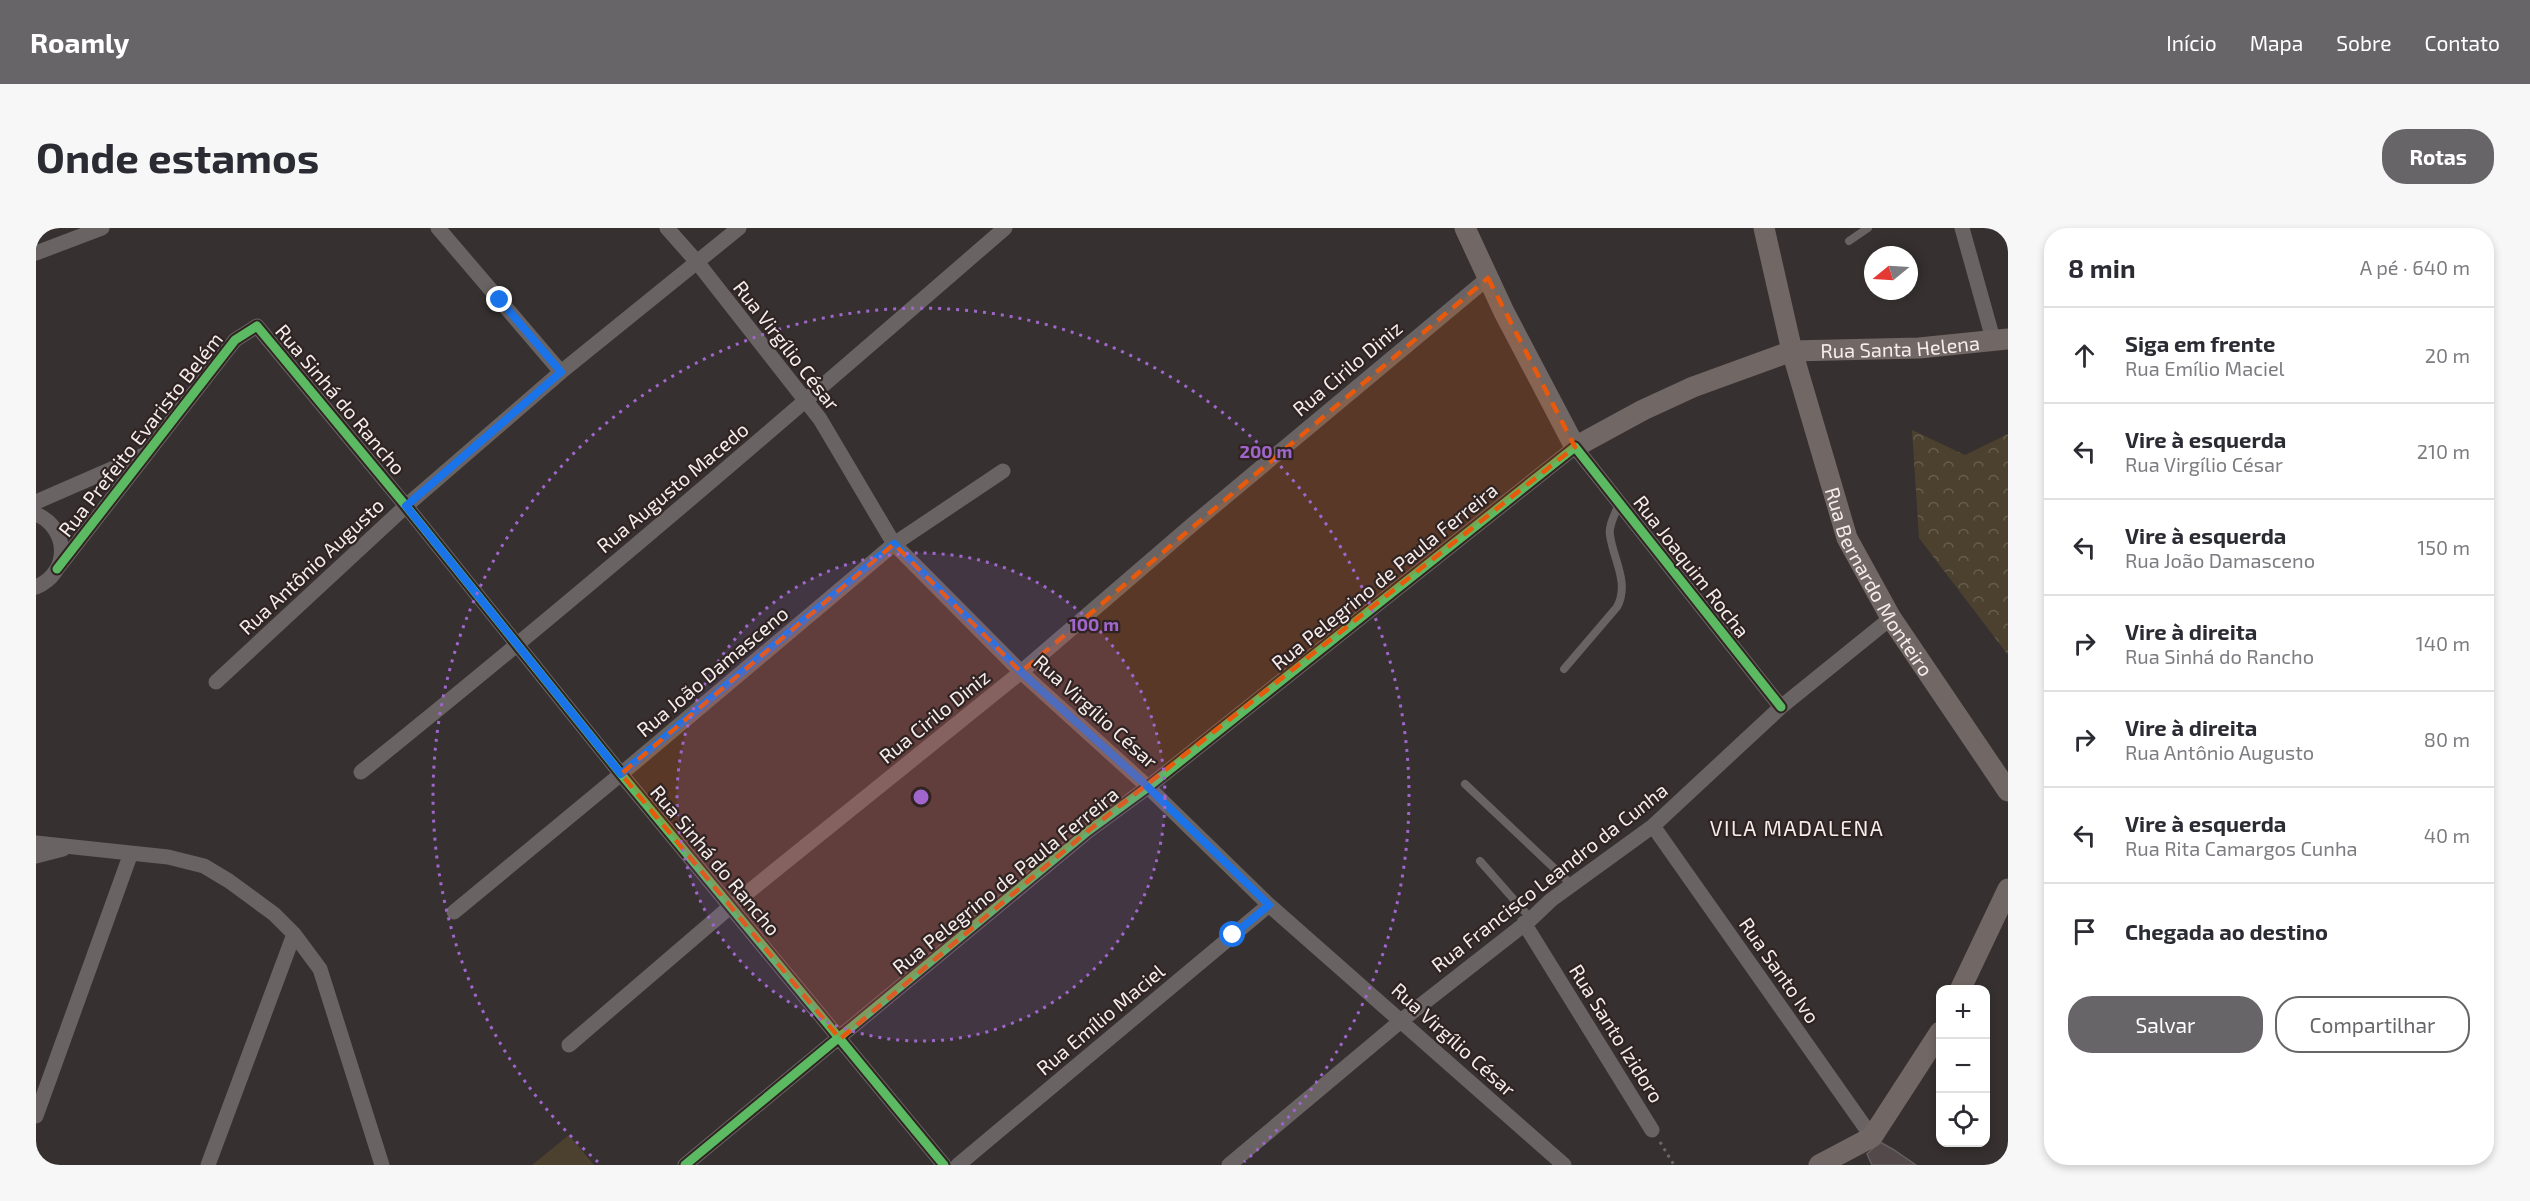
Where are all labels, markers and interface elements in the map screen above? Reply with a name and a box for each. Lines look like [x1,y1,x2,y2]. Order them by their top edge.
text: Roamly [30,25,129,59]
text: Início [2166,30,2217,55]
text: Mapa [2250,30,2303,55]
text: Sobre [2336,30,2391,55]
text: Contato [2424,30,2500,55]
button: Rotas [2382,129,2494,184]
text: Onde estamos [36,131,319,181]
north arrow [1864,246,1918,300]
text: 8 min [2068,252,2136,283]
text: A pé · 640 m [2360,255,2470,279]
street label: Rua Virgílio César [729,275,845,415]
route end [486,286,512,312]
street label: Rua Cirilo Diniz [1287,315,1407,421]
street label: Rua Sinhá do Rancho [271,319,411,479]
street label: Rua Prefeito Evaristo Belém [53,327,227,541]
street label: Rua Santa Helena [1820,330,1981,362]
text: Siga em frente [2125,330,2275,356]
icon: ahead [2068,339,2101,372]
text: 20 m [2425,343,2470,367]
text: Rua Emílio Maciel [2125,356,2285,380]
street label: Rua Augusto Macedo [591,417,753,557]
text: Vire à esquerda [2125,426,2286,452]
icon: left [2068,435,2101,468]
text: 210 m [2417,439,2470,463]
text: 200 m [1240,440,1292,462]
text: Rua Virgílio César [2125,452,2283,476]
street label: Rua Pelegrino de Paula Ferreira [1266,477,1502,675]
street label: Rua Bernardo Monteiro [1821,484,1939,680]
street label: Rua Joaquim Rocha [1629,490,1755,642]
street label: Rua Antônio Augusto [234,493,388,639]
text: Vire à esquerda [2125,522,2286,548]
icon: left [2068,531,2101,564]
text: 150 m [2417,535,2470,559]
text: Rua João Damasceno [2125,548,2315,572]
street label: Rua João Damasceno [632,601,792,741]
text: 100 m [1069,613,1119,635]
text: Vire à direita [2125,618,2257,644]
icon: right [2068,627,2101,660]
text: 140 m [2416,631,2470,655]
text: Rua Sinhá do Rancho [2125,644,2314,668]
street label: Rua Virgílio César [1029,649,1163,773]
street label: Rua Cirilo Diniz [874,664,994,768]
text: Vire à direita [2125,714,2257,740]
icon: right [2068,723,2101,756]
text: 80 m [2424,727,2470,751]
text: Rua Antônio Augusto [2125,740,2314,764]
street label: Rua Francisco Leandro da Cunha [1426,777,1672,977]
street label: Rua Sinhá do Rancho [646,780,786,940]
street label: Rua Pelegrino de Paula Ferreira [887,781,1123,979]
centre of rings [911,787,931,807]
text: Vire à esquerda [2125,810,2286,836]
district label: VILA MADALENA [1710,815,1884,840]
icon: left [2068,819,2101,852]
text: 40 m [2424,823,2470,847]
text: Rua Rita Camargos Cunha [2125,836,2357,860]
street label: Rua Santo Ivo [1735,913,1825,1027]
icon: arrive [2068,915,2101,948]
text: Chegada ao destino [2125,918,2328,944]
route start [1219,921,1245,947]
street label: Rua Emílio Maciel [1031,958,1169,1079]
street label: Rua Santo Izidoro [1565,959,1669,1107]
street label: Rua Virgílio César [1387,977,1521,1101]
map controls [1936,985,1990,1147]
button: + [1936,985,1990,1039]
button: Salvar [2068,996,2263,1053]
button: Compartilhar [2275,996,2470,1053]
button: − [1936,1039,1990,1093]
button: locate [1936,1093,1990,1147]

